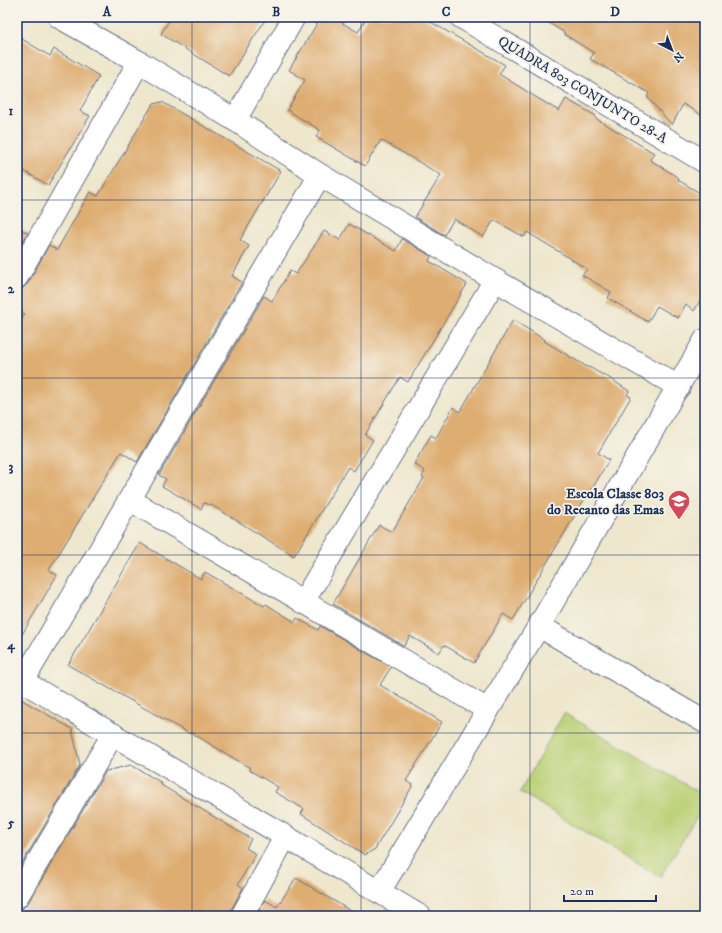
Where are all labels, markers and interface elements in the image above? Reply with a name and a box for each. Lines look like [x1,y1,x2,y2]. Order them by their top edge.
text: A [102,4,112,20]
text: B [272,4,280,20]
text: C [442,4,451,20]
text: D [610,4,620,20]
north arrow [652,30,692,70]
street label: QUADRA 803 CONJUNTO 28-A [494,32,671,148]
text: N [670,48,686,65]
text: 1 [9,103,14,119]
text: 2 [8,281,15,297]
text: 3 [9,459,14,475]
place label: Escola Classe 803 do Recanto das Emas [547,485,664,519]
school or university icon: Escola Classe 803 do Recanto das Emas [666,488,692,521]
text: 4 [6,637,15,654]
text: 5 [7,815,15,831]
scale bar [564,877,656,903]
text: 20 m [570,884,594,899]

